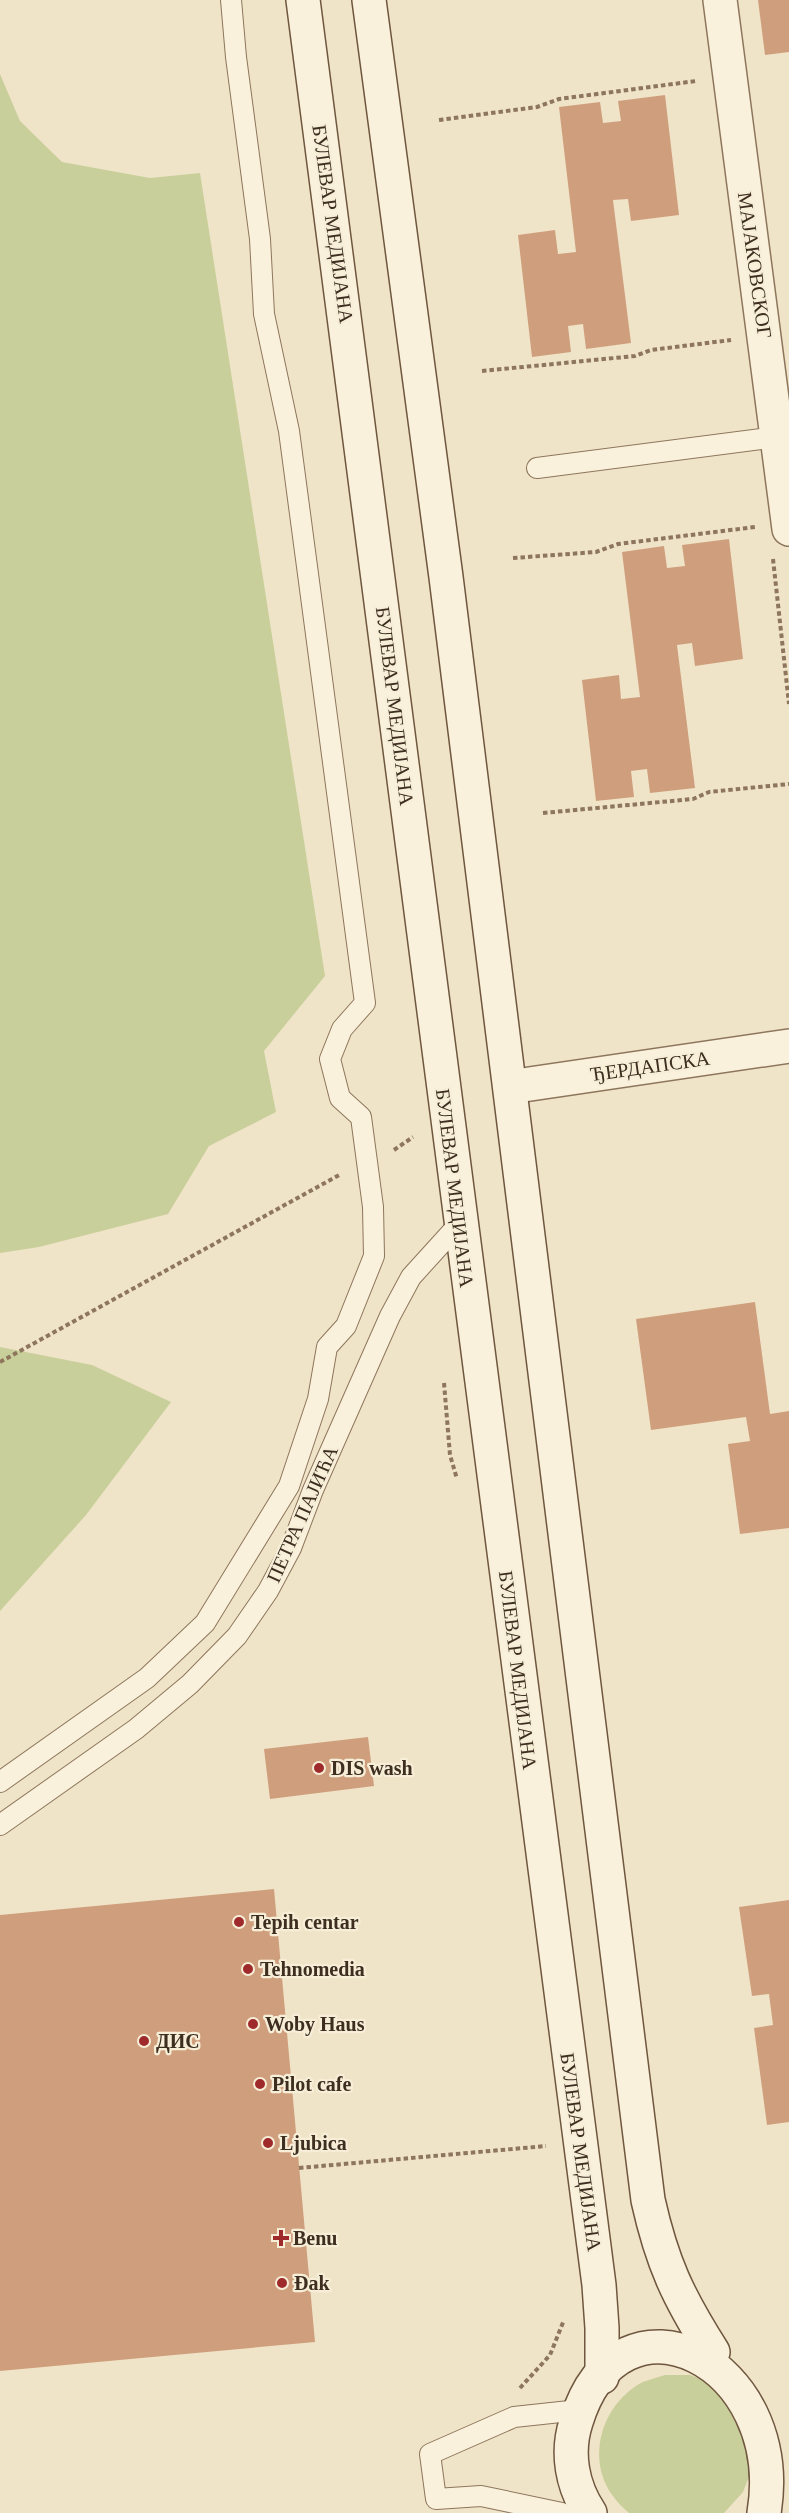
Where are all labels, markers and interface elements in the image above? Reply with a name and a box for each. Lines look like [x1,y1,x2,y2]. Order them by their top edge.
street label: БУЛЕВАР МЕДИЈАНА [307,123,358,325]
street label: МАЈАКОВСКОГ [734,191,776,339]
street label: БУЛЕВАР МЕДИЈАНА [371,605,418,807]
street label: ЂЕРДАПСКА [589,1047,712,1086]
street label: БУЛЕВАР МЕДИЈАНА [431,1087,478,1289]
street label: ПЕТРА ПАЈИЋА [262,1442,342,1586]
street label: БУЛЕВАР МЕДИЈАНА [494,1569,541,1771]
place label: DIS wash [331,1757,413,1779]
marker: DIS wash [312,1761,326,1775]
place label: Tepih centar [251,1911,359,1934]
marker: Tepih centar [232,1915,246,1929]
place label: Tehnomedia [260,1958,365,1980]
marker: Tehnomedia [241,1962,255,1976]
place label: Woby Haus [265,2013,365,2036]
marker: Woby Haus [246,2017,260,2031]
place label: ДИС [156,2030,200,2053]
marker: ДИС [137,2034,151,2048]
street label: БУЛЕВАР МЕДИЈАНА [555,2051,606,2253]
place label: Pilot cafe [272,2073,352,2095]
marker: Pilot cafe [253,2077,267,2091]
place label: Ljubica [280,2132,347,2155]
marker: Ljubica [261,2136,275,2150]
place label: Benu [293,2227,337,2249]
marker: Benu [274,2231,288,2245]
place label: Đak [294,2272,330,2294]
marker: Đak [275,2276,289,2290]

